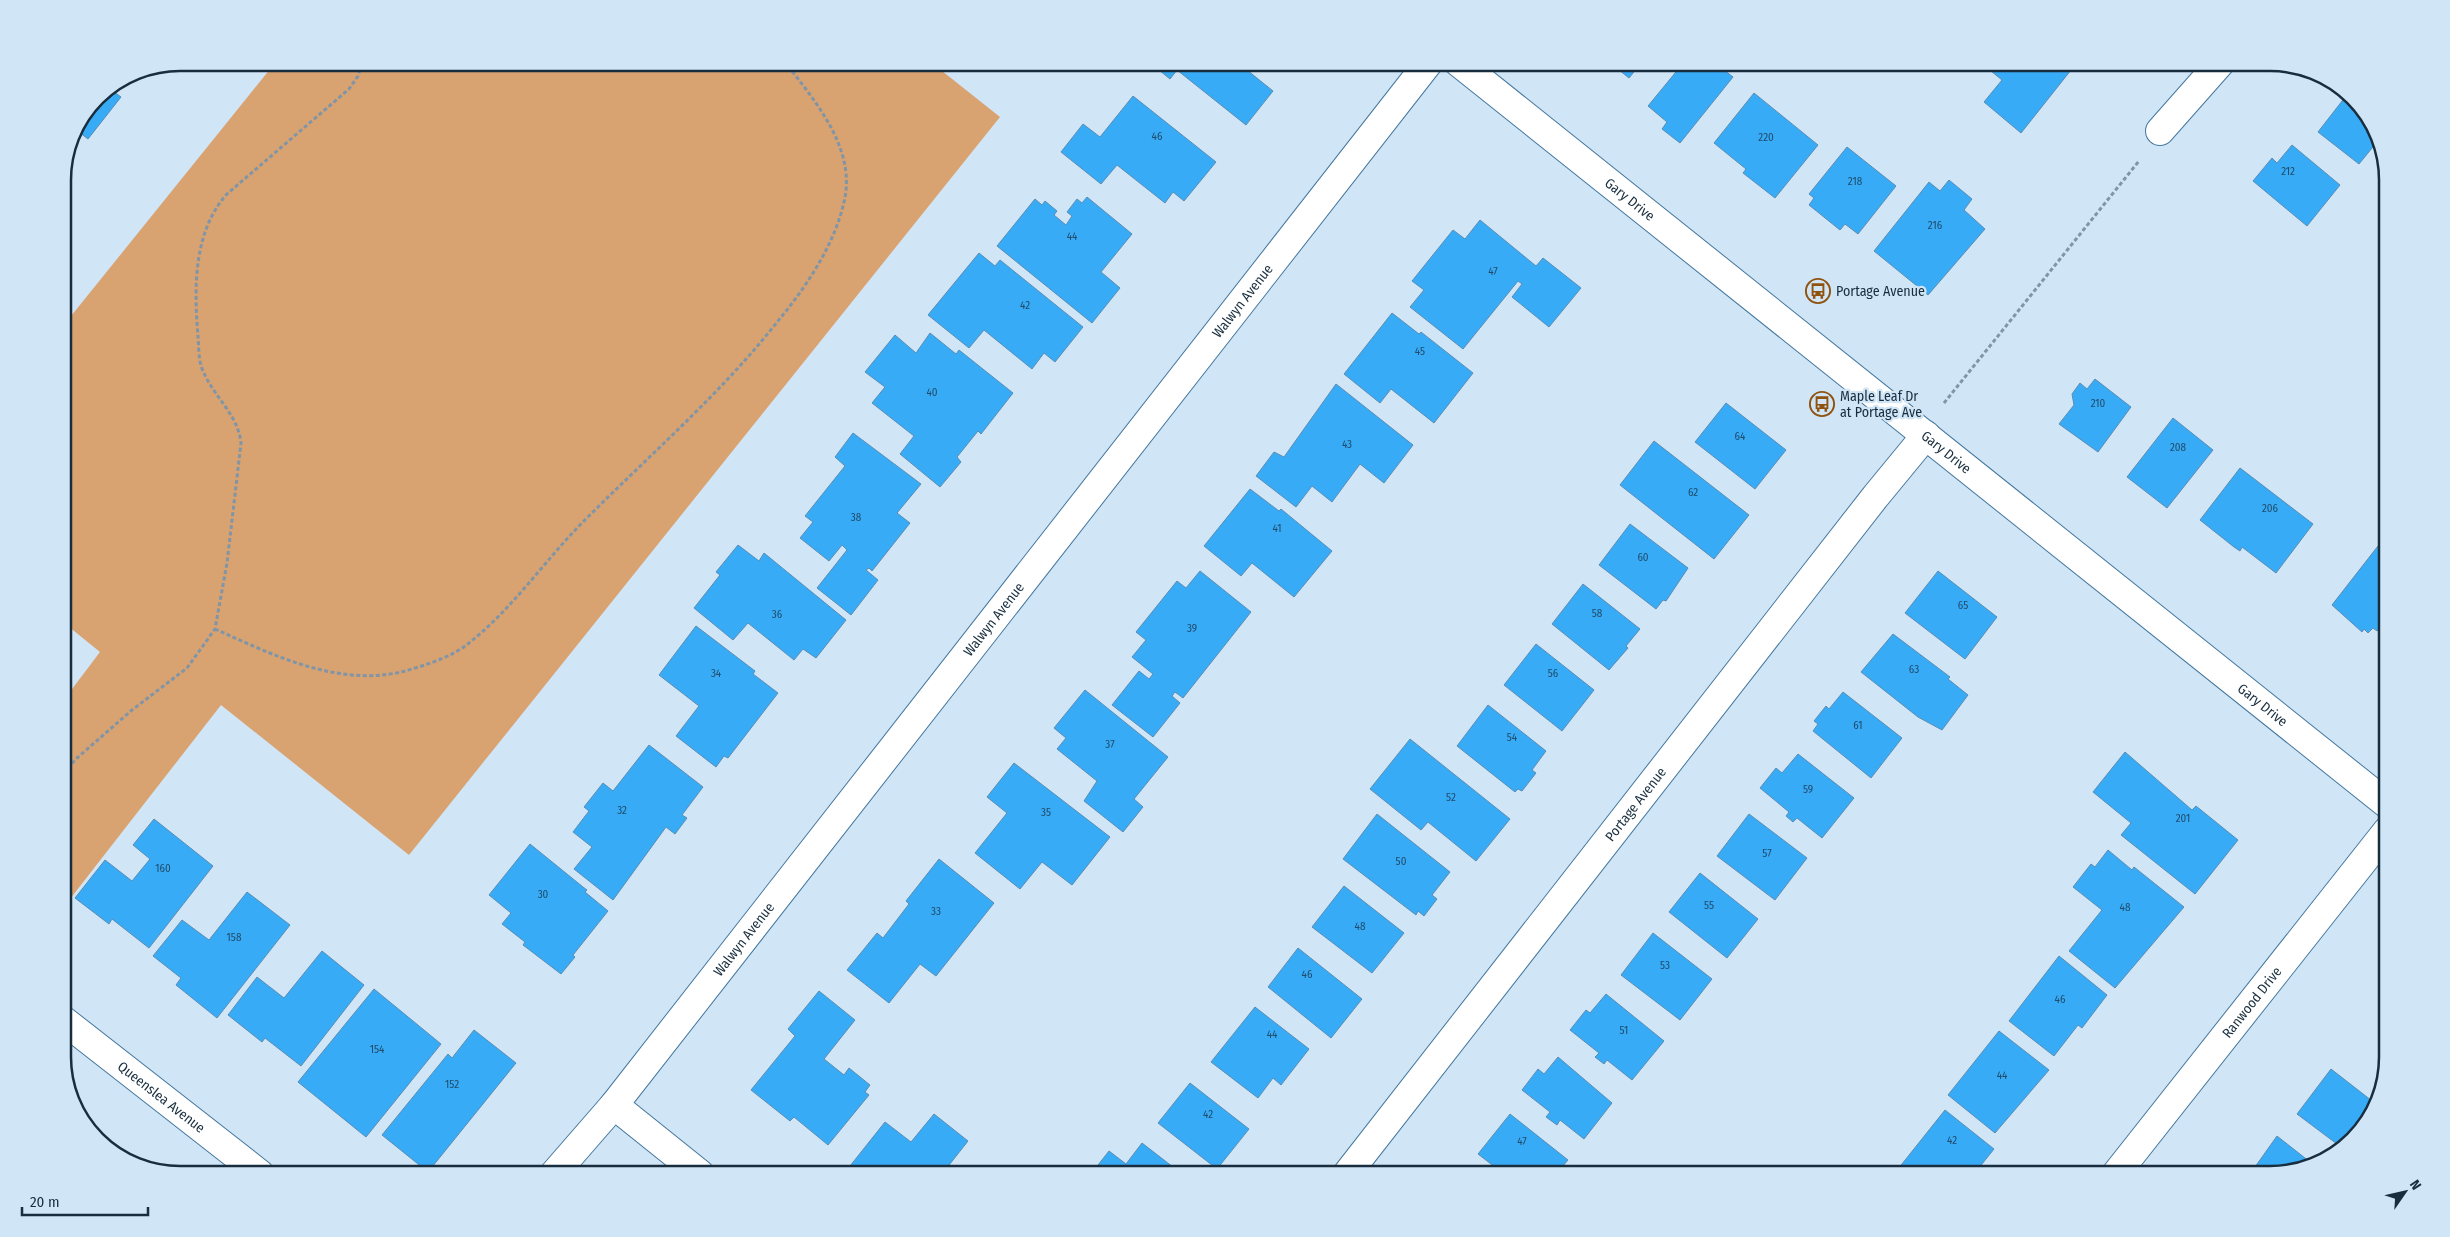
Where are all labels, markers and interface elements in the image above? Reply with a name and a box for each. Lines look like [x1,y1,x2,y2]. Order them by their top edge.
house number: 46 [1152,130,1163,143]
house number: 220 [1758,131,1774,144]
house number: 212 [2281,165,2295,178]
street label: Gary Drive [1602,174,1658,224]
house number: 218 [1848,175,1863,188]
house number: 216 [1928,219,1943,232]
house number: 44 [1067,230,1078,243]
street label: Walwyn Avenue [1208,261,1276,341]
house number: 47 [1488,265,1498,278]
bus stop icon: Portage Avenue [1805,278,1831,304]
place label: Portage Avenue [1836,283,1925,300]
house number: 42 [1020,299,1030,312]
house number: 45 [1415,345,1425,358]
house number: 40 [926,386,938,399]
place label: Maple Leaf Dr at Portage Ave [1840,388,1922,421]
bus stop icon: Maple Leaf Dr at Portage Ave [1809,391,1835,417]
house number: 210 [2091,397,2106,410]
street label: Gary Drive [1918,427,1975,477]
house number: 64 [1735,430,1746,443]
house number: 43 [1342,438,1352,451]
house number: 208 [2170,441,2187,454]
house number: 62 [1688,486,1698,499]
house number: 206 [2262,502,2279,515]
house number: 38 [851,511,862,524]
house number: 41 [1272,522,1282,535]
house number: 60 [1637,551,1649,564]
street label: Walwyn Avenue [960,579,1028,659]
house number: 65 [1958,599,1968,612]
house number: 58 [1592,607,1603,620]
house number: 36 [772,608,783,621]
house number: 39 [1187,622,1197,635]
house number: 63 [1909,663,1919,676]
house number: 34 [711,667,722,680]
house number: 56 [1548,667,1559,680]
street label: Gary Drive [2234,680,2291,730]
house number: 61 [1853,719,1863,732]
house number: 54 [1507,731,1518,744]
house number: 37 [1105,738,1115,751]
street label: Portage Avenue [1601,764,1670,845]
house number: 59 [1803,783,1813,796]
house number: 52 [1446,791,1456,804]
house number: 32 [617,804,627,817]
house number: 35 [1041,806,1051,819]
house number: 201 [2176,812,2190,825]
house number: 57 [1762,847,1772,860]
house number: 50 [1396,855,1407,868]
house number: 160 [155,862,171,875]
house number: 30 [538,888,549,901]
street label: Walwyn Avenue [710,899,778,979]
house number: 55 [1704,899,1714,912]
house number: 48 [2120,901,2131,914]
house number: 33 [931,905,941,918]
house number: 48 [1355,920,1366,933]
house number: 158 [227,931,242,944]
house number: 53 [1660,959,1670,972]
street label: Ranwood Drive [2218,963,2285,1041]
house number: 46 [1302,968,1313,981]
house number: 46 [2055,993,2066,1006]
house number: 51 [1620,1024,1628,1037]
house number: 44 [1267,1028,1278,1041]
house number: 154 [370,1043,385,1056]
street label: Queenslea Avenue [114,1058,209,1136]
house number: 44 [1997,1069,2008,1082]
house number: 152 [445,1078,459,1091]
house number: 42 [1203,1108,1213,1121]
house number: 42 [1947,1134,1957,1147]
house number: 47 [1517,1135,1527,1148]
north arrow [2380,1167,2430,1217]
text: N [2406,1177,2425,1193]
scale bar [22,1184,149,1216]
text: 20 m [30,1193,60,1211]

